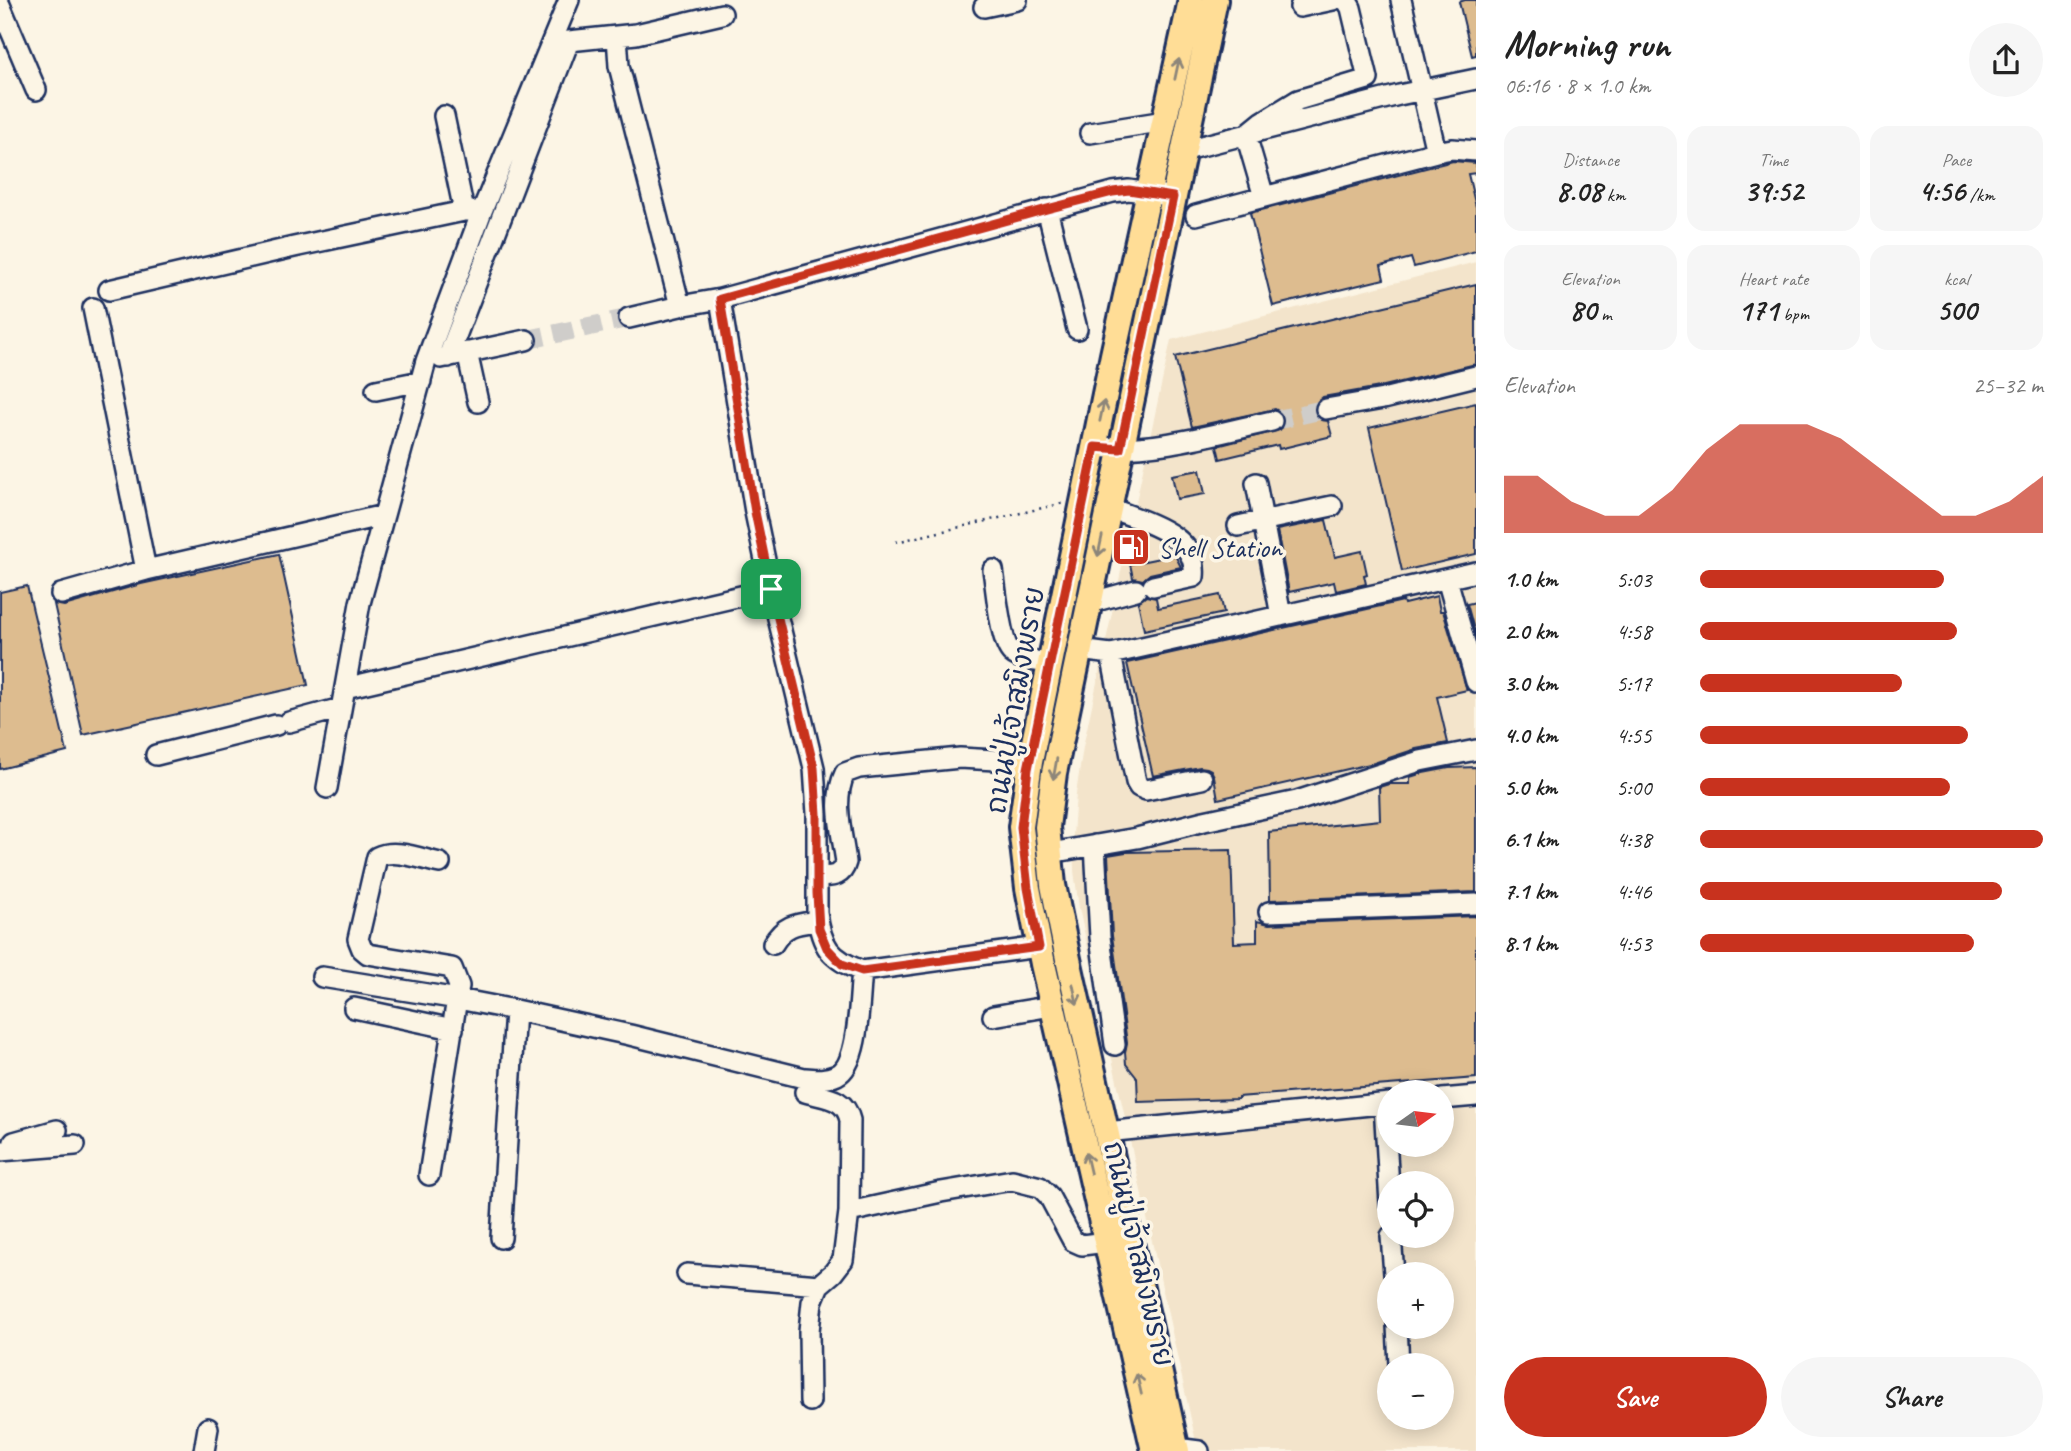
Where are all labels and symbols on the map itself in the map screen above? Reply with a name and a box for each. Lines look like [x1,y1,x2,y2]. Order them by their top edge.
one-way arrow [1170,58,1184,81]
one-way arrow [1096,400,1109,423]
fuel station icon: Shell Station [1110,526,1152,568]
place label: Shell Station [1158,530,1283,565]
one-way arrow [1093,534,1107,557]
pin [741,559,801,619]
street label: ถนนปู่เจ้าสมิงพราย [977,584,1055,817]
one-way arrow [1048,757,1061,780]
one-way arrow [1069,982,1083,1005]
north arrow [1377,1080,1454,1157]
street label: ถนนปู่เจ้าสมิงพราย [1093,1138,1183,1371]
one-way arrow [1081,1152,1094,1175]
one-way arrow [1131,1374,1144,1396]

